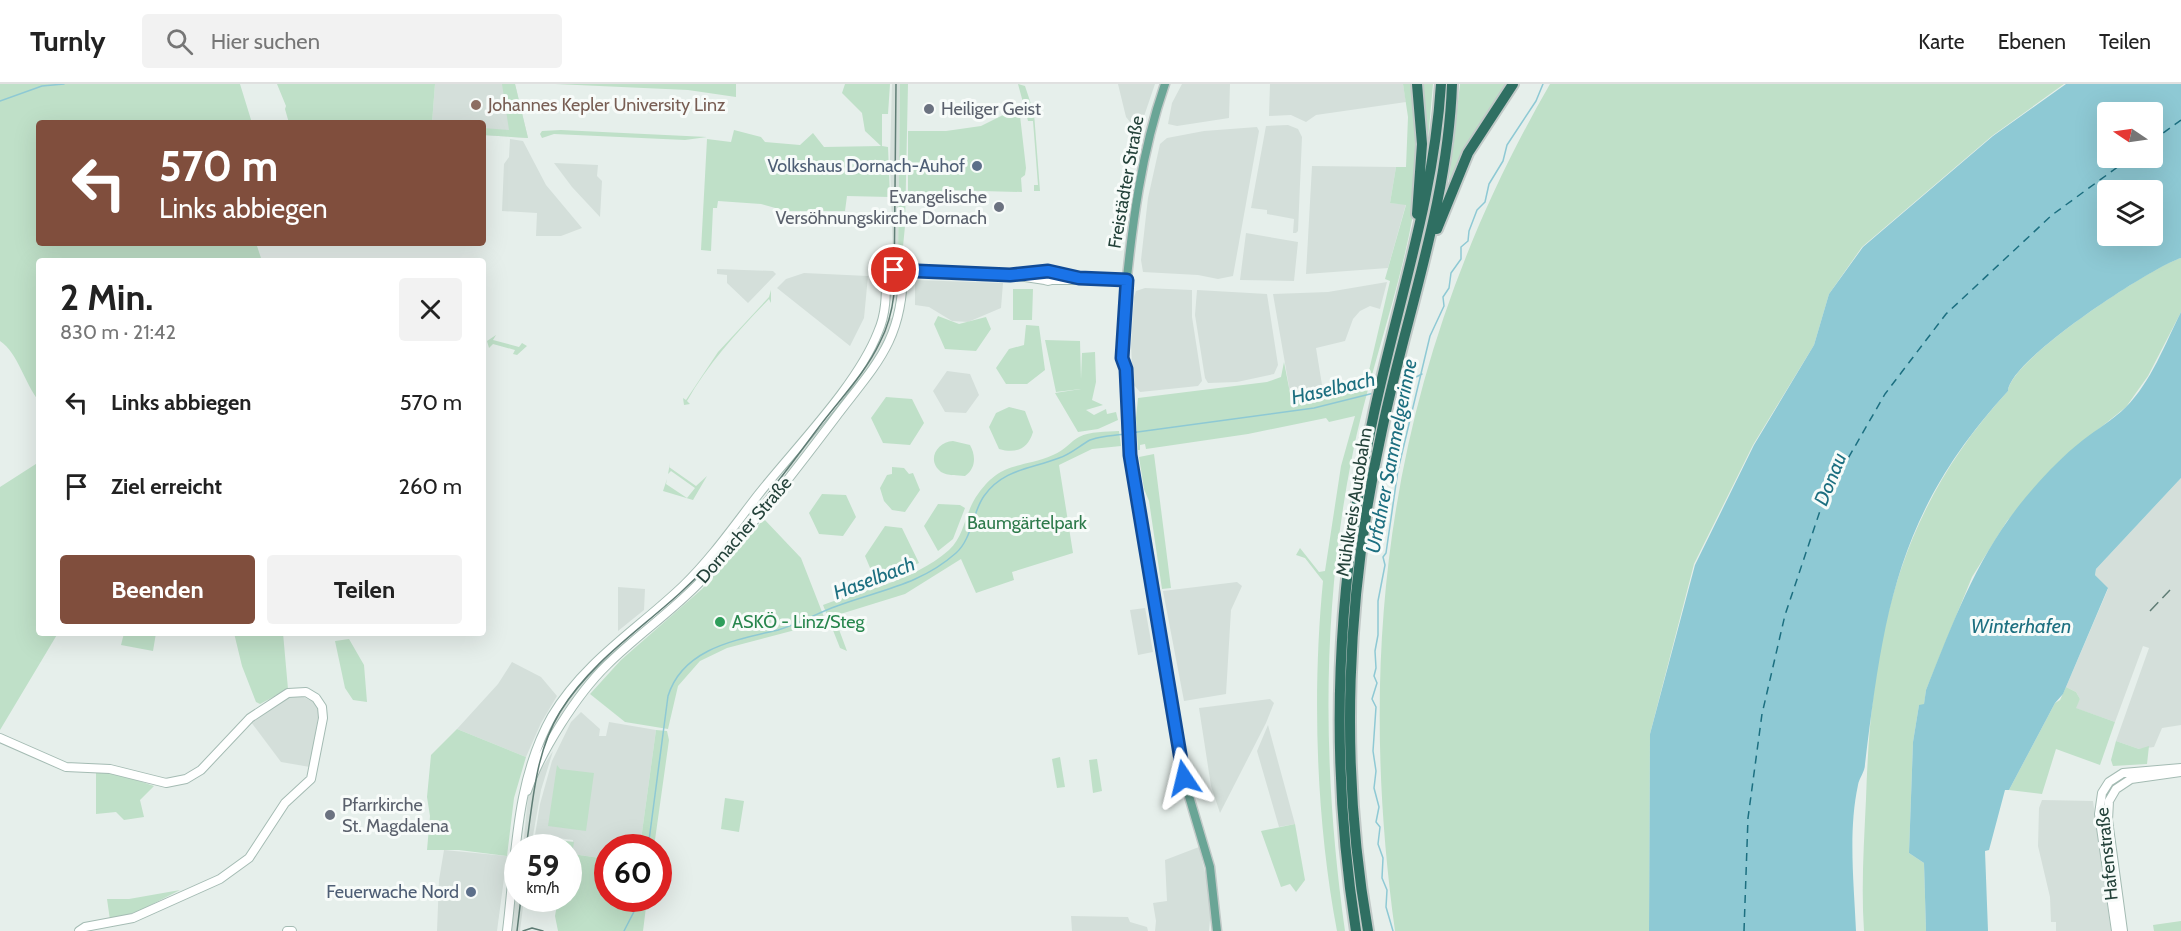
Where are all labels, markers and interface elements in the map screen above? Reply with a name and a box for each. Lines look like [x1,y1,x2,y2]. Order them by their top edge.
search box [142,14,562,68]
text: Turnly [30,24,106,58]
icon: search [163,25,196,58]
text: Hier suchen [211,28,320,55]
text: Karte [1918,29,1965,54]
text: Ebenen [1998,29,2066,54]
text: Teilen [2099,29,2151,54]
place label: Johannes Kepler University Linz [487,94,726,116]
marker: Johannes Kepler University Linz [469,98,483,112]
place label: Heiliger Geist [941,98,1041,120]
marker: Heiliger Geist [922,102,936,116]
north arrow [2097,102,2163,168]
map controls [2097,102,2163,246]
street label: Freistädter Straße [1104,114,1148,250]
text: 570 m [159,140,278,192]
icon: left [60,144,138,222]
place label: Volkshaus Dornach-Auhof [767,155,965,177]
marker: Volkshaus Dornach-Auhof [970,159,984,173]
button: layers [2097,180,2163,246]
place label: Evangelische Versöhnungskirche Dornach [775,186,987,229]
text: Links abbiegen [159,192,328,225]
marker: Evangelische Versöhnungskirche Dornach [992,200,1006,214]
pin [868,244,919,295]
icon: arrive [877,253,910,286]
text: 2 Min. [60,275,153,319]
button: close [399,278,462,341]
text: 830 m · 21:42 [60,320,176,344]
water label: Urfahrer Sammelgerinne [1360,357,1422,555]
water label: Haselbach [1289,367,1377,409]
icon: left [60,386,93,419]
text: Links abbiegen [111,389,251,416]
text: 570 m [400,389,462,416]
street label: Mühlkreis Autobahn [1331,426,1377,578]
water label: Donau [1809,449,1851,509]
icon: arrive [60,470,93,503]
street label: Dornacher Straße [692,472,796,588]
text: Ziel erreicht [111,473,222,500]
text: 260 m [398,473,462,500]
park label: Baumgärtelpark [967,512,1088,534]
water label: Haselbach [830,551,918,605]
button: Beenden [60,555,255,624]
button: Teilen [267,555,462,624]
place label: ASKÖ - Linz/Steg [732,611,866,633]
water label: Winterhafen [1971,614,2071,638]
marker: ASKÖ - Linz/Steg [713,615,727,629]
position arrow [1152,746,1216,810]
place label: Pfarrkirche St. Magdalena [342,794,449,837]
street label: Hafenstraße [2091,806,2123,902]
marker: Pfarrkirche St. Magdalena [323,808,337,822]
speed limit sign: 60 [594,834,672,912]
text: 59 [527,847,559,884]
text: km/h [527,879,559,897]
place label: Feuerwache Nord [326,881,459,903]
marker: Feuerwache Nord [464,885,478,899]

